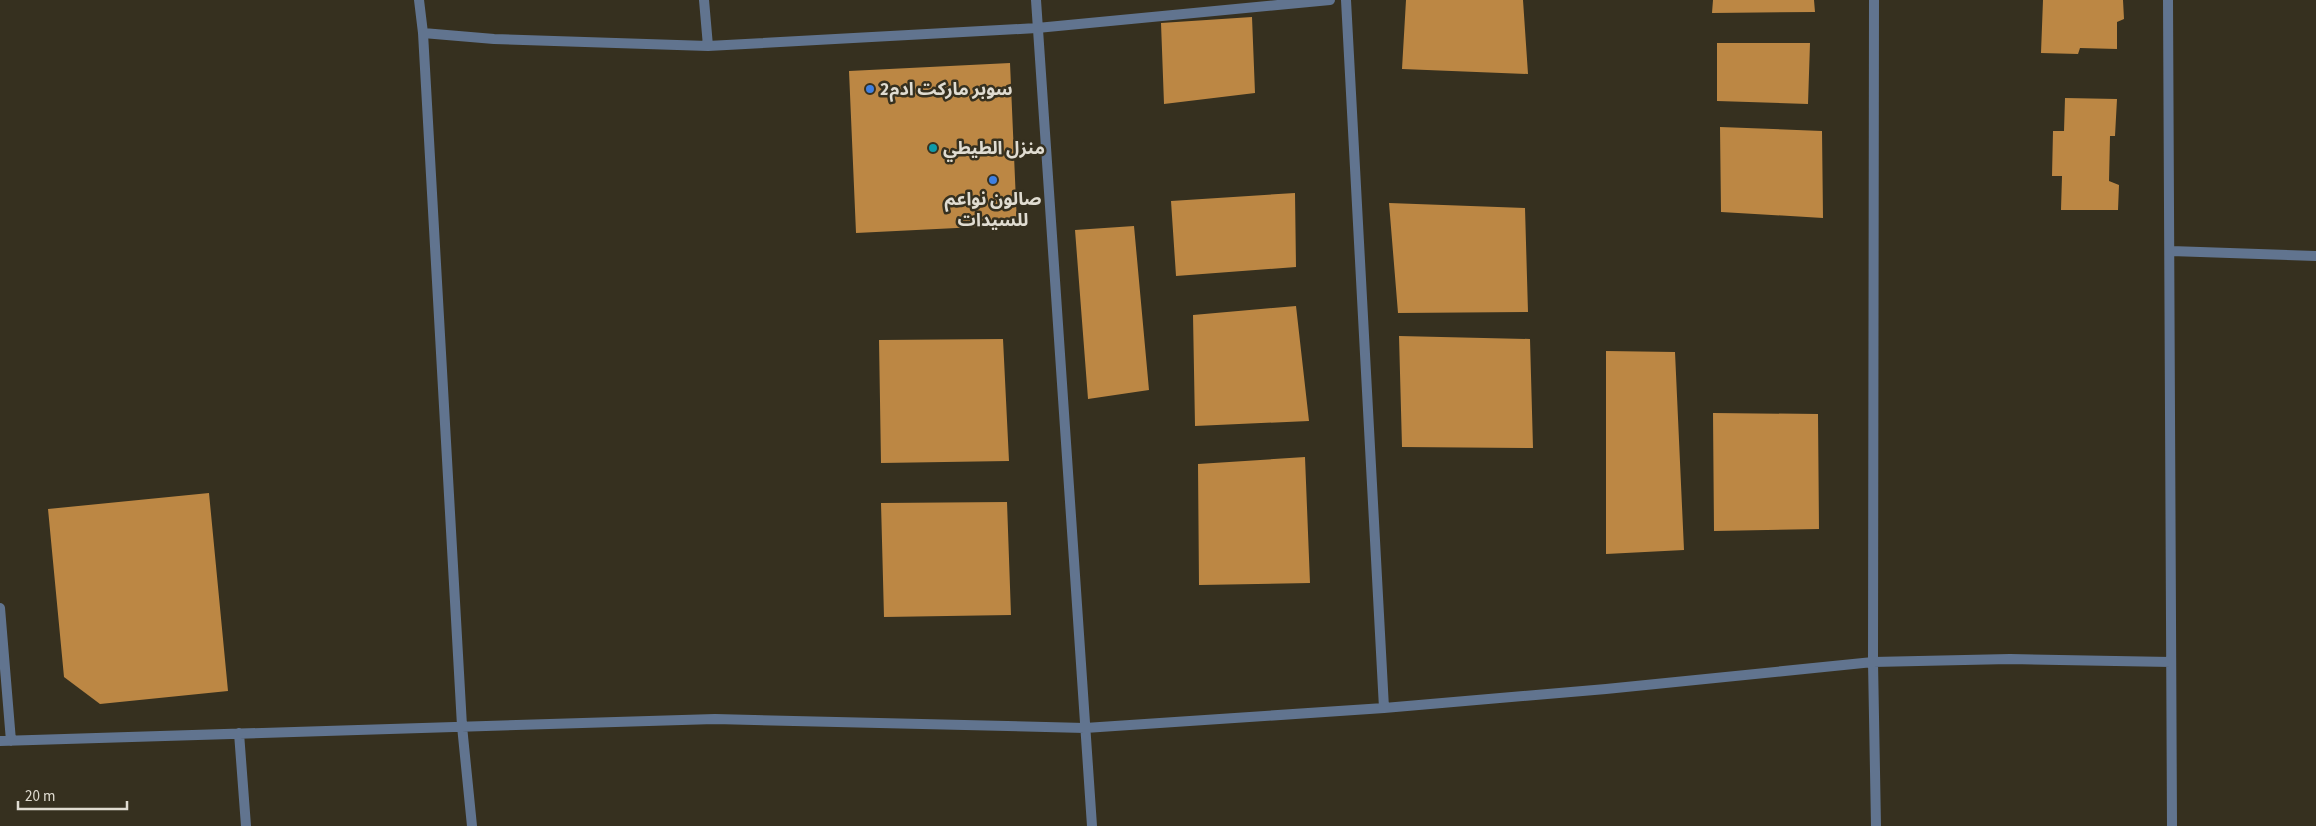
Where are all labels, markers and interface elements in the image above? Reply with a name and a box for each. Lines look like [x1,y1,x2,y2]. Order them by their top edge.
place label: سوبر ماركت ادم2 [880,77,1013,102]
marker: سوبر ماركت ادم2 [864,83,876,95]
place label: منزل الطيطي [943,136,1045,162]
marker: منزل الطيطي [927,142,939,154]
marker: صالون نواعم للسيدات [987,174,999,186]
place label: صالون نواعم للسيدات [945,187,1041,233]
scale bar [18,778,126,810]
text: 20 m [25,786,55,807]

